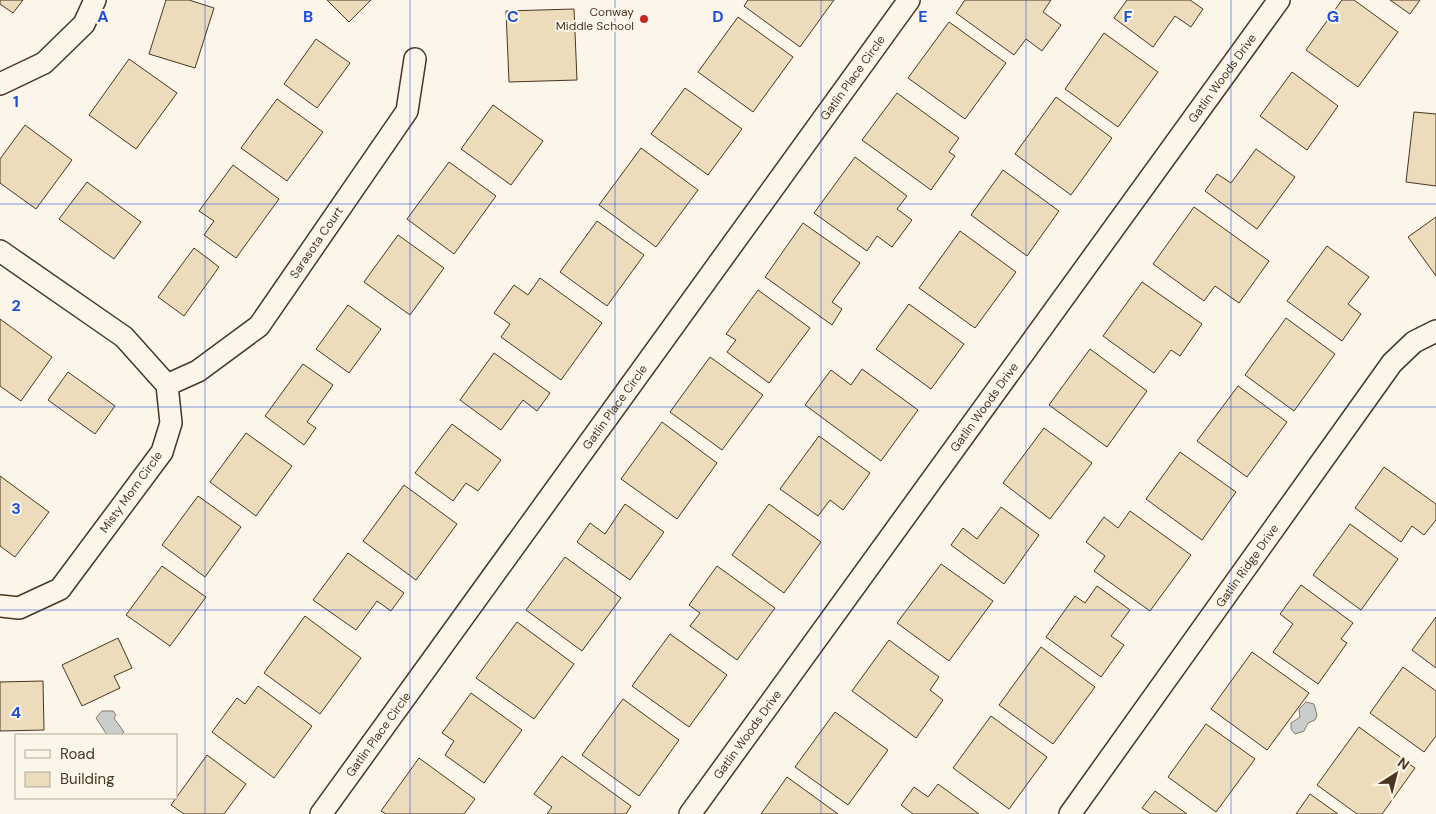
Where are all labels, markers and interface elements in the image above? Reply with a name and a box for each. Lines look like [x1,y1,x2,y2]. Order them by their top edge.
place label: Conway Middle School [556,4,634,34]
text: A [97,6,109,27]
text: B [303,6,313,27]
text: C [507,6,519,27]
text: D [712,6,724,27]
text: E [918,6,928,27]
text: F [1124,6,1133,27]
text: G [1327,6,1339,27]
marker: Conway Middle School [638,13,650,25]
street label: Gatlin Woods Drive [1185,30,1260,126]
street label: Gatlin Place Circle [817,32,889,124]
text: 1 [13,91,19,112]
street label: Sarasota Court [286,203,347,282]
text: 2 [11,295,21,316]
street label: Gatlin Woods Drive [947,359,1022,455]
street label: Gatlin Place Circle [579,361,651,453]
street label: Misty Morn Circle [96,448,166,536]
text: 3 [11,498,21,519]
street label: Gatlin Ridge Drive [1212,521,1282,610]
street label: Gatlin Woods Drive [710,687,785,782]
street label: Gatlin Place Circle [342,689,415,780]
text: 4 [11,702,21,723]
legend [15,734,178,799]
text: Road [60,744,95,764]
north arrow [1371,749,1421,799]
text: N [1394,753,1413,774]
text: Building [60,769,115,789]

